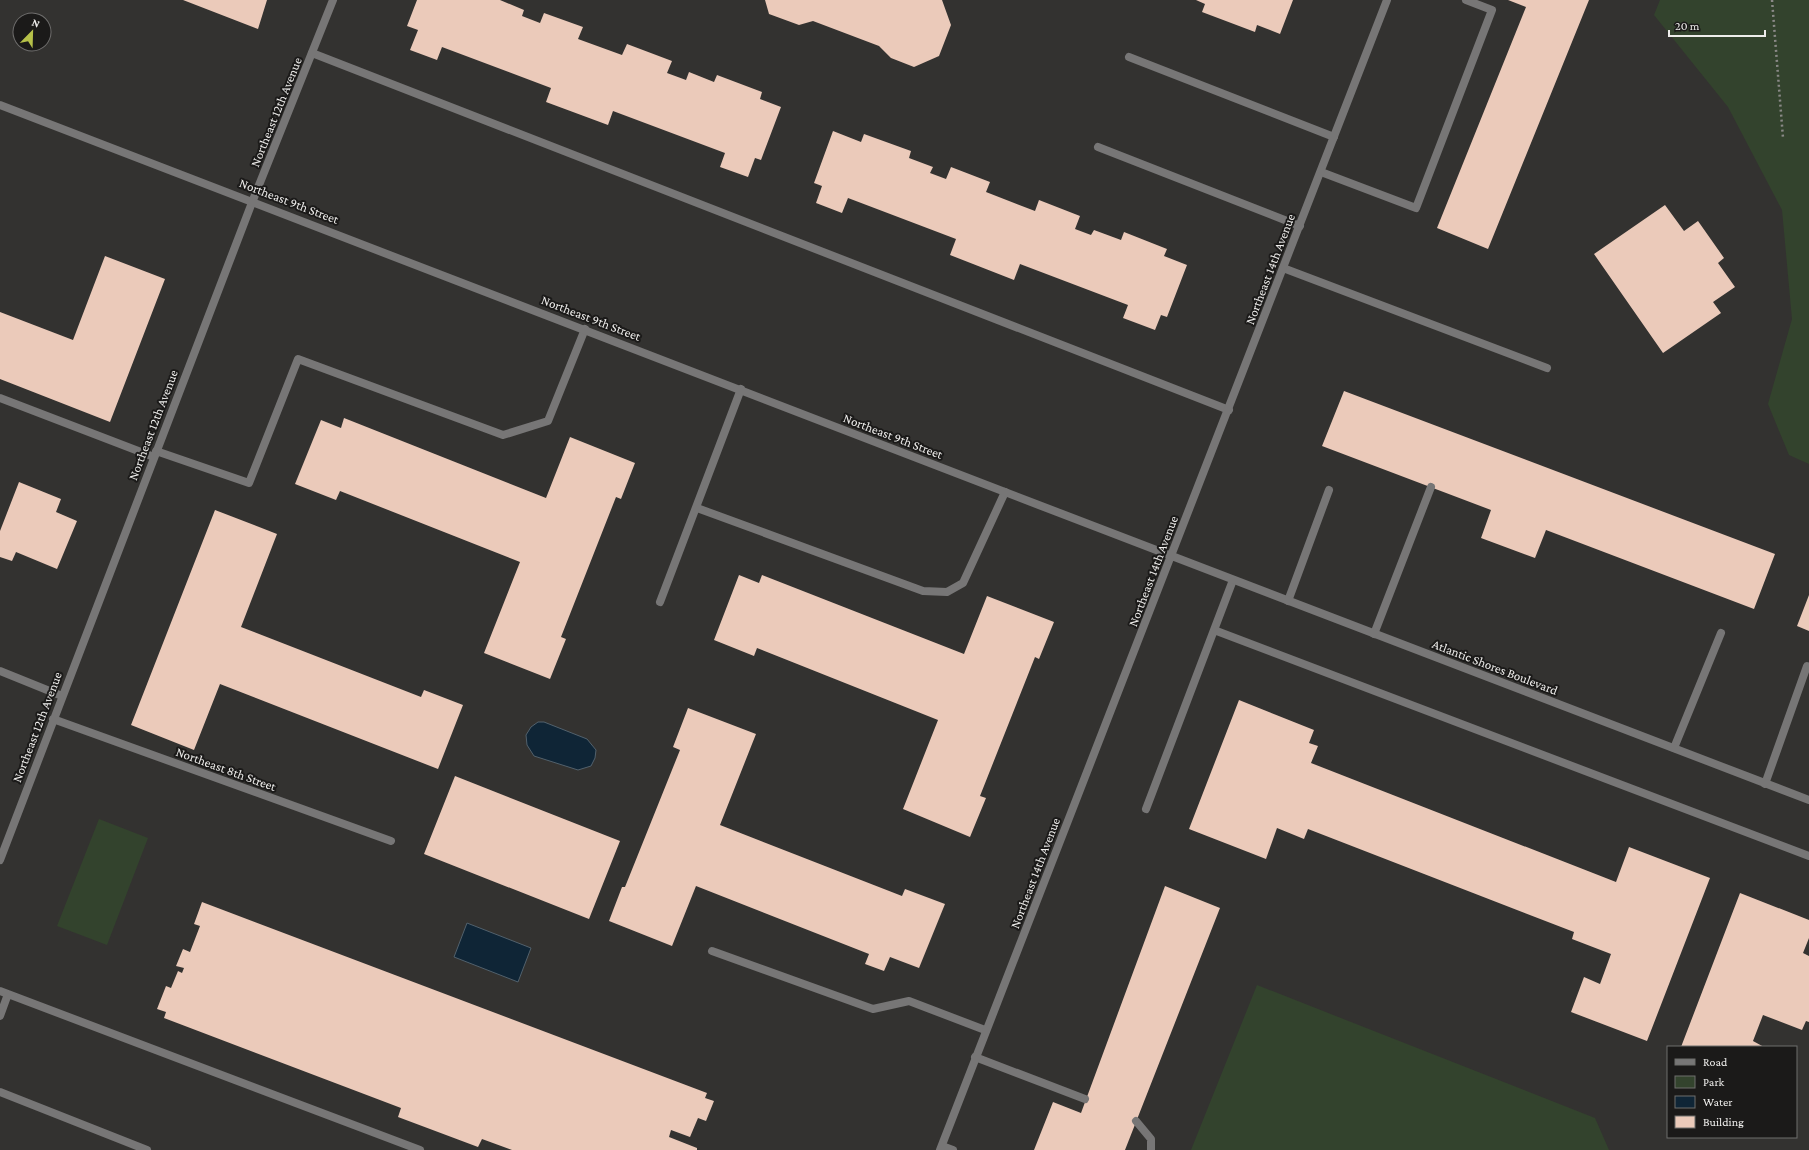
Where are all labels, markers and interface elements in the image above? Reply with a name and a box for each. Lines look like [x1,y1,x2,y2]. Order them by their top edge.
north arrow [12,12,52,52]
scale bar [1669,12,1765,38]
text: N [30,16,42,30]
text: 20 m [1675,19,1700,33]
street label: Northeast 12th Avenue [247,55,305,169]
street label: Northeast 9th Street [237,175,341,227]
street label: Northeast 14th Avenue [1242,211,1298,326]
street label: Northeast 9th Street [539,292,643,344]
street label: Northeast 12th Avenue [125,367,181,482]
street label: Northeast 9th Street [841,410,945,462]
street label: Northeast 14th Avenue [1125,513,1181,628]
street label: Atlantic Shores Boulevard [1430,636,1560,698]
street label: Northeast 12th Avenue [9,669,65,784]
street label: Northeast 8th Street [174,744,279,794]
street label: Northeast 14th Avenue [1007,815,1063,930]
legend [1667,1046,1797,1138]
text: Road [1703,1055,1728,1069]
text: Park [1703,1075,1725,1089]
text: Water [1703,1095,1733,1109]
text: Building [1703,1115,1744,1129]

